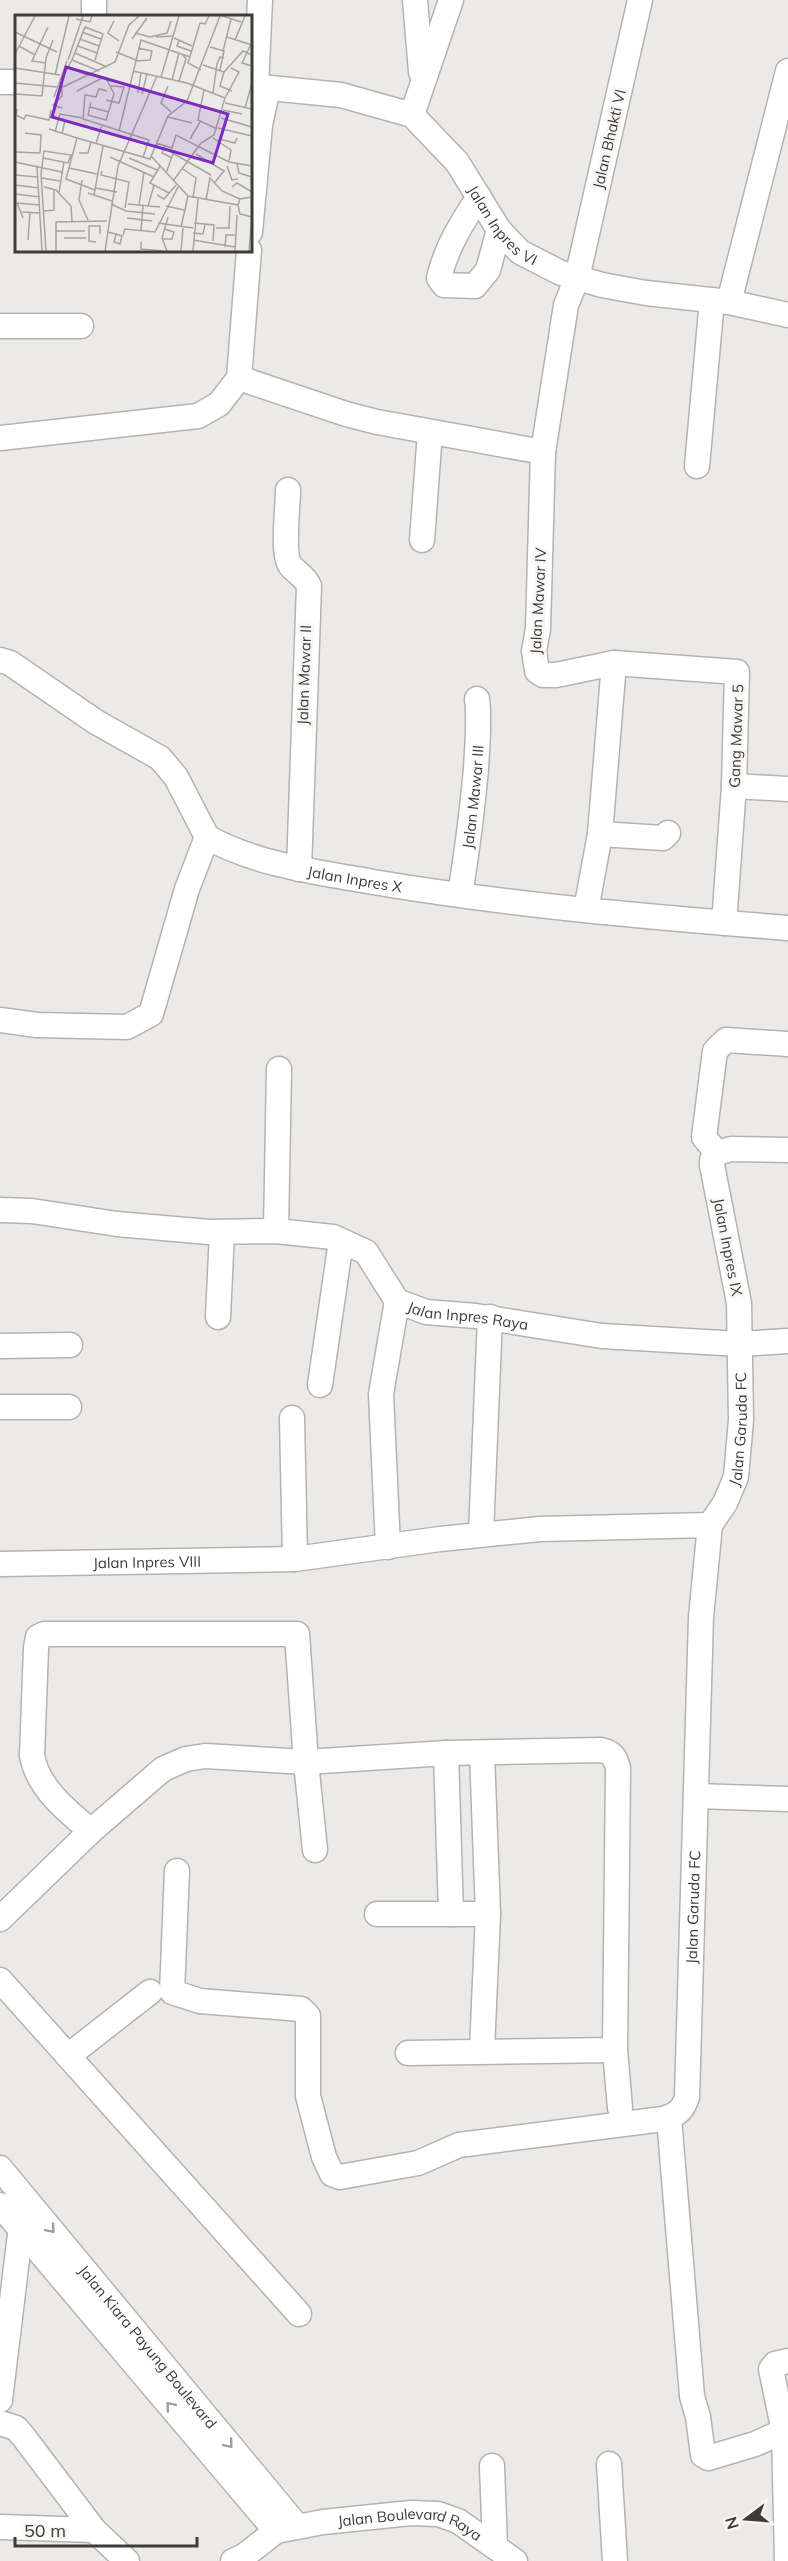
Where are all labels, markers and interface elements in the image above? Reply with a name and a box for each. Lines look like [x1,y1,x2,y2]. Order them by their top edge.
inset map [15,15,252,252]
street label: Jalan Bhakti VI [588,87,630,191]
street label: Jalan Inpres VI [464,181,541,269]
street label: Jalan Mawar IV [526,547,550,655]
street label: Jalan Mawar II [293,625,315,725]
street label: Gang Mawar 5 [725,684,747,788]
street label: Jalan Mawar III [458,744,487,850]
street label: Jalan Inpres X [306,861,404,896]
street label: Jalan Inpres IX [709,1196,747,1298]
street label: Jalan Inpres Raya [405,1296,530,1334]
street label: Jalan Garuda FC [724,1372,751,1489]
street label: Jalan Inpres VIII [93,1551,201,1572]
street label: Jalan Garuda FC [681,1850,704,1964]
one-way arrow [44,2222,55,2233]
street label: Jalan Kiara Payung Boulevard [75,2261,221,2432]
one-way arrow [167,2402,178,2413]
one-way arrow [222,2437,233,2448]
north arrow [716,2489,776,2549]
street label: Jalan Boulevard Raya [337,2503,486,2545]
scale bar [15,2510,196,2548]
text: N [720,2515,743,2532]
text: 50 m [24,2519,66,2542]

